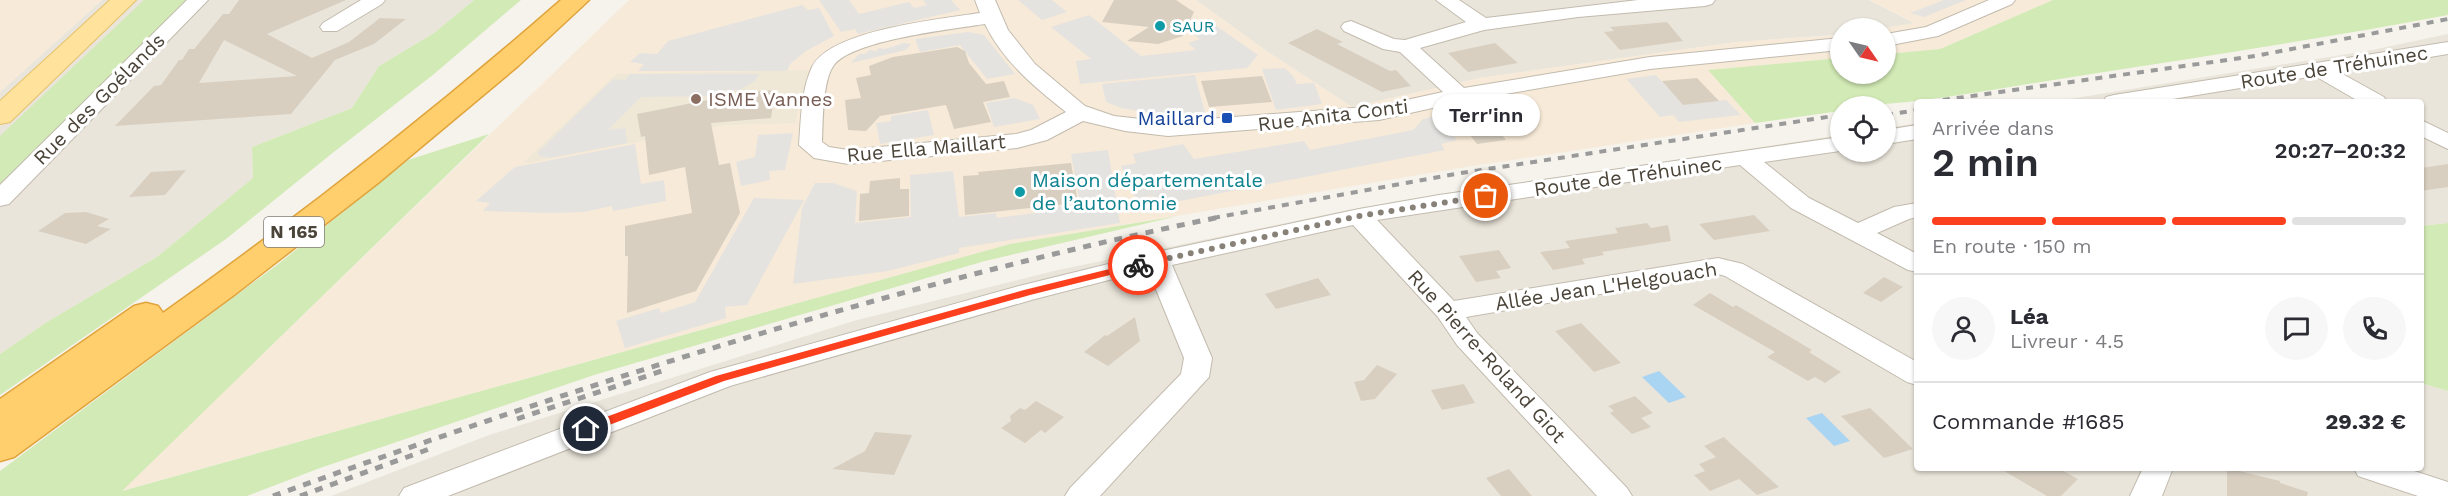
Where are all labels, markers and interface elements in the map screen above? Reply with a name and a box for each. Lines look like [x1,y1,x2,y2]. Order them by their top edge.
place label: SAUR [1172,17,1214,36]
north arrow [1830,18,1896,84]
map controls [1830,18,1896,162]
marker: SAUR [1153,19,1167,33]
street label: Rue des Goélands [28,28,170,170]
street label: Route de Tréhuinec [2238,40,2430,94]
place label: ISME Vannes [708,87,833,111]
marker: ISME Vannes [689,92,703,106]
street label: Rue Anita Conti [1256,94,1410,136]
callout: Terr'inn [1432,94,1540,136]
button: locate [1830,96,1896,162]
text: Terr'inn [1449,103,1523,127]
place label: Maillard [1137,106,1215,130]
marker: Maillard [1220,111,1234,125]
text: Arrivée dans [1932,116,2054,140]
street label: Rue Ella Maillart [845,129,1007,167]
text: 20:27–20:32 [2274,138,2406,163]
text: 2 min [1932,140,2039,185]
street label: Route de Tréhuinec [1532,151,1724,201]
place label: Maison départementale de l’autonomie [1032,168,1263,215]
pin [1460,170,1511,221]
icon: bag [1469,179,1502,212]
marker: Maison départementale de l’autonomie [1013,185,1027,199]
road number: N 165 [264,217,324,247]
text: En route · 150 m [1932,234,2092,258]
courier [1108,235,1168,295]
icon: bike [1122,249,1155,282]
street label: Allée Jean L'Helgouach [1493,257,1719,315]
street label: Rue Pierre-Roland Giot [1403,264,1572,448]
button: person [1932,297,1995,360]
button: chat [2265,297,2328,360]
button: phone [2343,297,2406,360]
text: Léa [2010,304,2049,329]
text: Livreur · 4.5 [2010,329,2124,353]
pin [560,403,611,454]
text: Commande #1685 [1932,409,2125,434]
text: 29.32 € [2325,409,2406,434]
icon: home [569,412,602,445]

